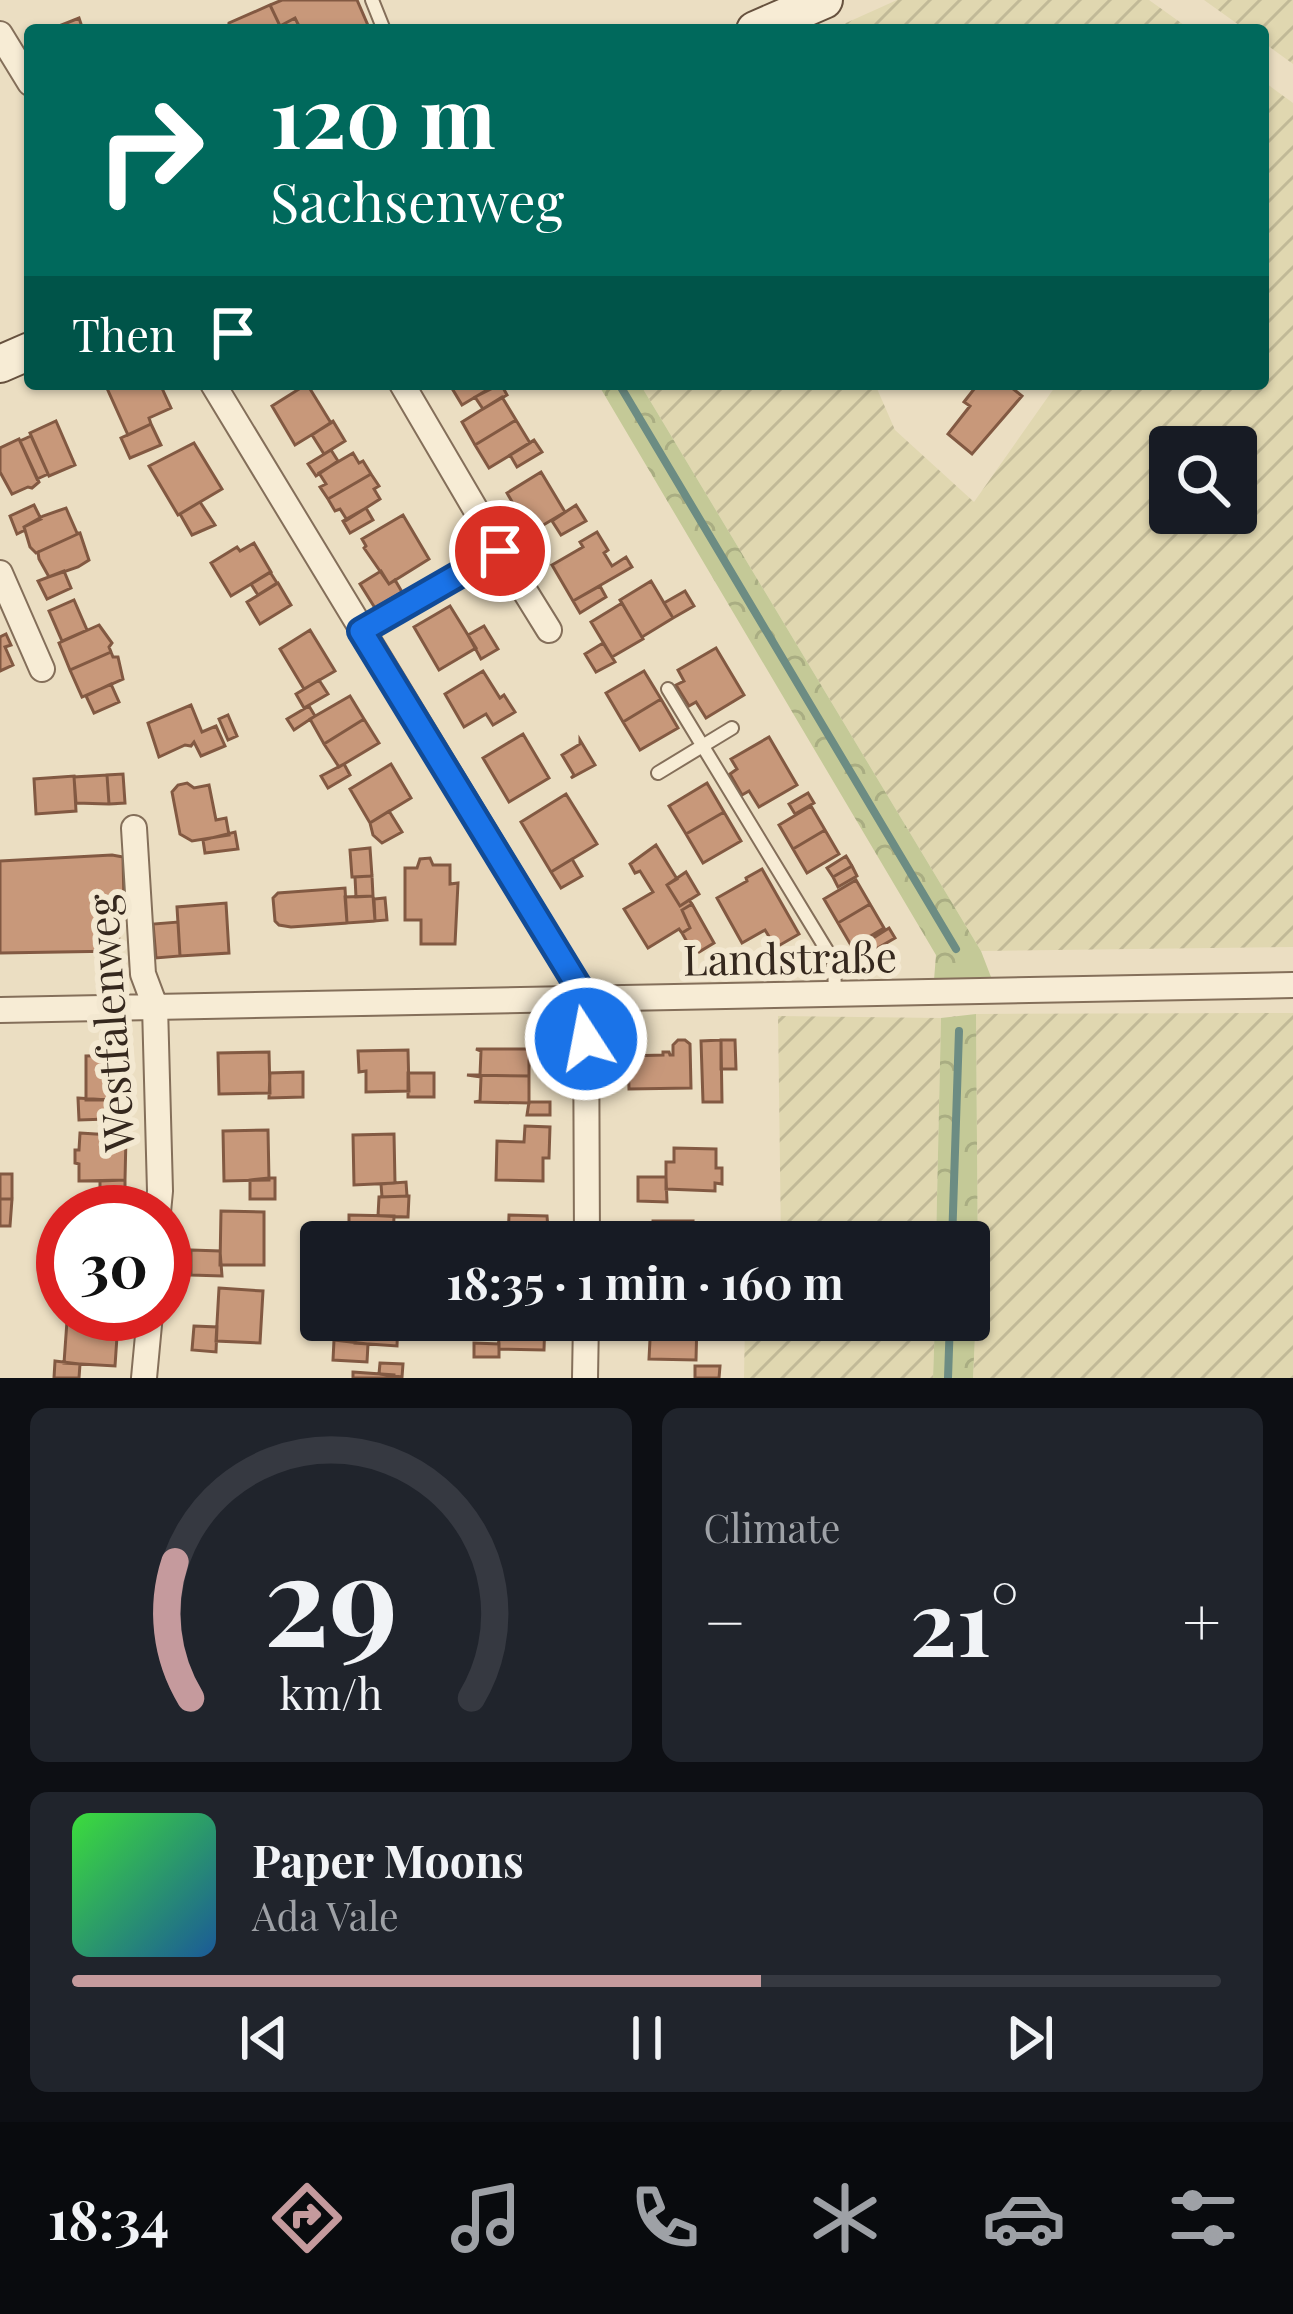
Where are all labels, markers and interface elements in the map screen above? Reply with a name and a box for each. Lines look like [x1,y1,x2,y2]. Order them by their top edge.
text: 120 m [270,58,496,170]
icon: right [72,72,228,228]
text: Sachsenweg [270,165,564,237]
icon: arrive [200,300,266,366]
text: Then [72,303,176,363]
map controls [1149,426,1257,534]
button: search [1149,426,1257,534]
pin [449,500,551,602]
icon: arrive [467,518,533,584]
street label: Westfalenweg [72,892,146,1155]
street label: Landstraße [682,927,898,987]
position arrow [523,976,649,1102]
speed limit sign: 30 [36,1185,192,1341]
text: 18:35 · 1 min · 160 m [446,1251,844,1311]
text: Climate [704,1501,841,1553]
text: 29 [264,1512,398,1678]
text: 21° [910,1560,1019,1680]
text: − [704,1576,746,1664]
text: + [1182,1576,1221,1664]
text: km/h [279,1664,382,1721]
text: Paper Moons [252,1829,524,1889]
text: Ada Vale [252,1889,399,1941]
icon: previous [231,2005,297,2071]
icon: pause [614,2005,680,2071]
icon: next [997,2005,1063,2071]
icon: directions [265,2176,349,2260]
icon: music [444,2176,528,2260]
icon: phone [623,2176,707,2260]
icon: climate [803,2176,887,2260]
icon: car [982,2176,1066,2260]
icon: filters [1161,2176,1245,2260]
text: 18:34 [48,2182,169,2254]

